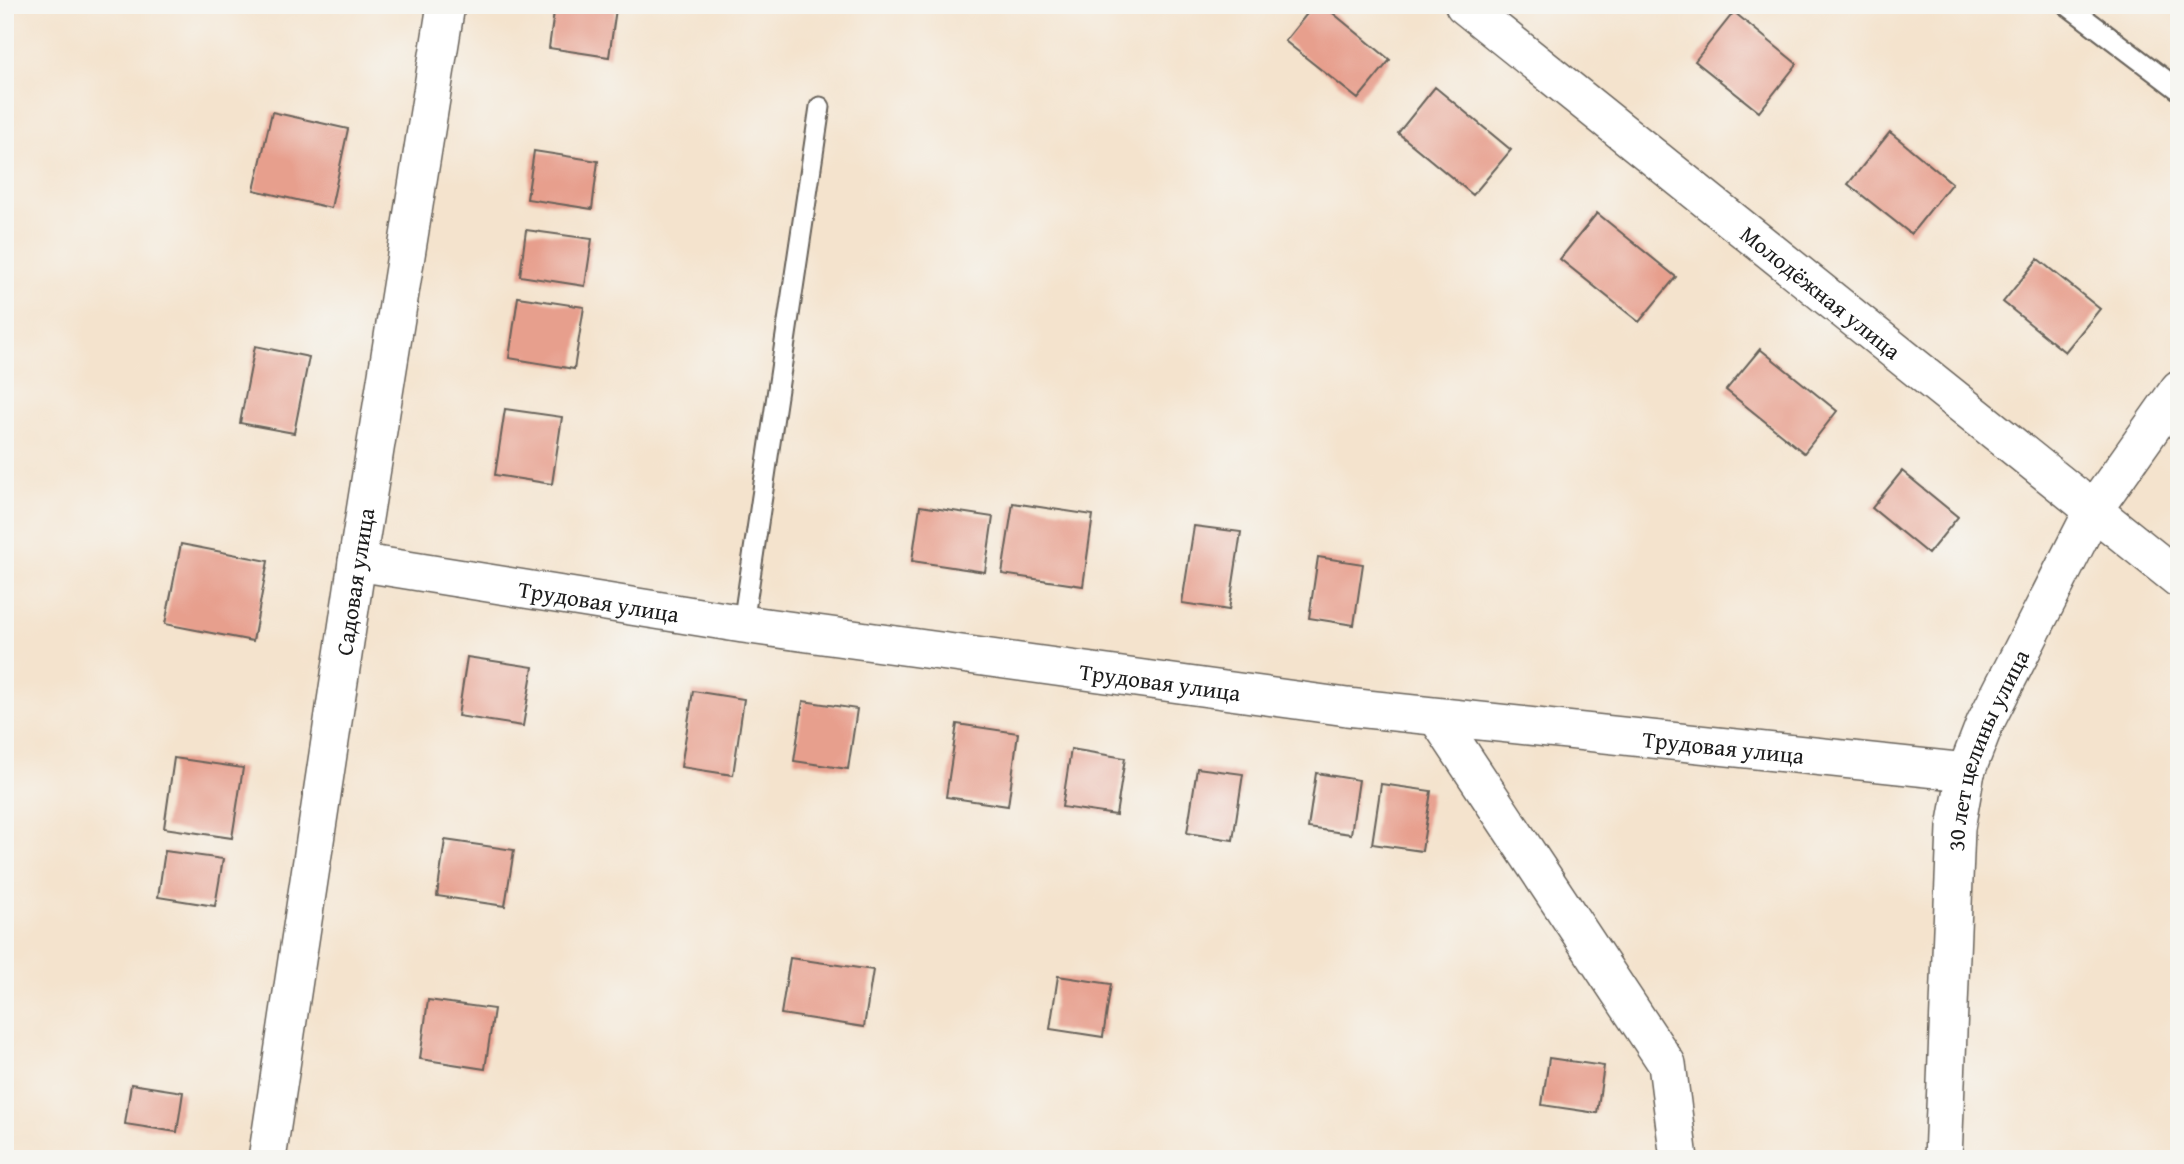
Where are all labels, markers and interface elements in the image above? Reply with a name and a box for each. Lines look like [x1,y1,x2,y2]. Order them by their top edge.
street label: Молодёжная улица [1734,217,1909,366]
street label: Садовая улица [327,505,382,658]
street label: Трудовая улица [516,572,682,630]
street label: 30 лет целины улица [1939,643,2037,852]
street label: Трудовая улица [1077,654,1243,709]
street label: Трудовая улица [1641,722,1806,771]

